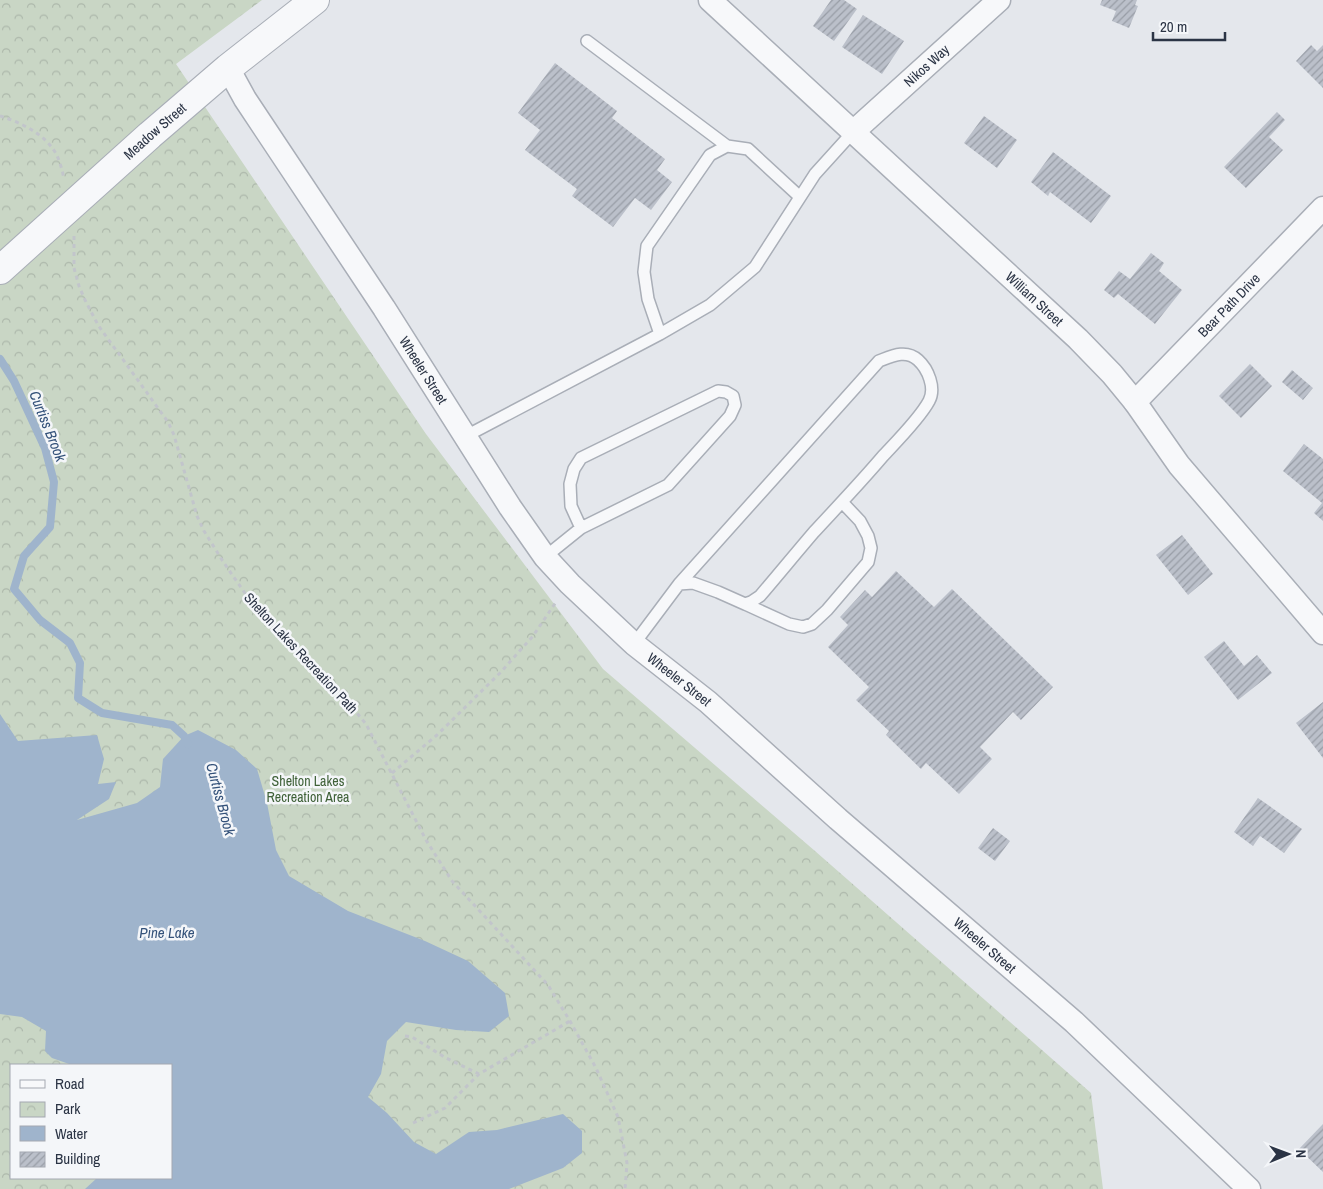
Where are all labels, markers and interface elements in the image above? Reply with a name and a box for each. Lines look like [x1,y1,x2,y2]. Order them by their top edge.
scale bar [1153,10,1226,42]
text: 20 m [1160,16,1187,37]
street label: Nikos Way [900,40,953,91]
street label: Meadow Street [120,99,190,163]
street label: William Street [1002,268,1067,330]
street label: Bear Path Drive [1194,269,1264,341]
street label: Wheeler Street [395,333,452,407]
water label: Curtiss Brook [24,388,72,465]
street label: Shelton Lakes Recreation Path [240,589,362,717]
street label: Wheeler Street [644,649,715,710]
water label: Curtiss Brook [201,760,241,839]
park label: Shelton Lakes Recreation Area [267,772,350,806]
street label: Wheeler Street [950,913,1020,977]
water label: Pine Lake [139,922,195,943]
legend [10,1064,172,1179]
text: Road [55,1073,84,1094]
text: Park [55,1098,81,1119]
text: Water [55,1123,87,1144]
north arrow [1263,1129,1313,1179]
text: Building [55,1148,100,1169]
text: N [1292,1149,1310,1158]

